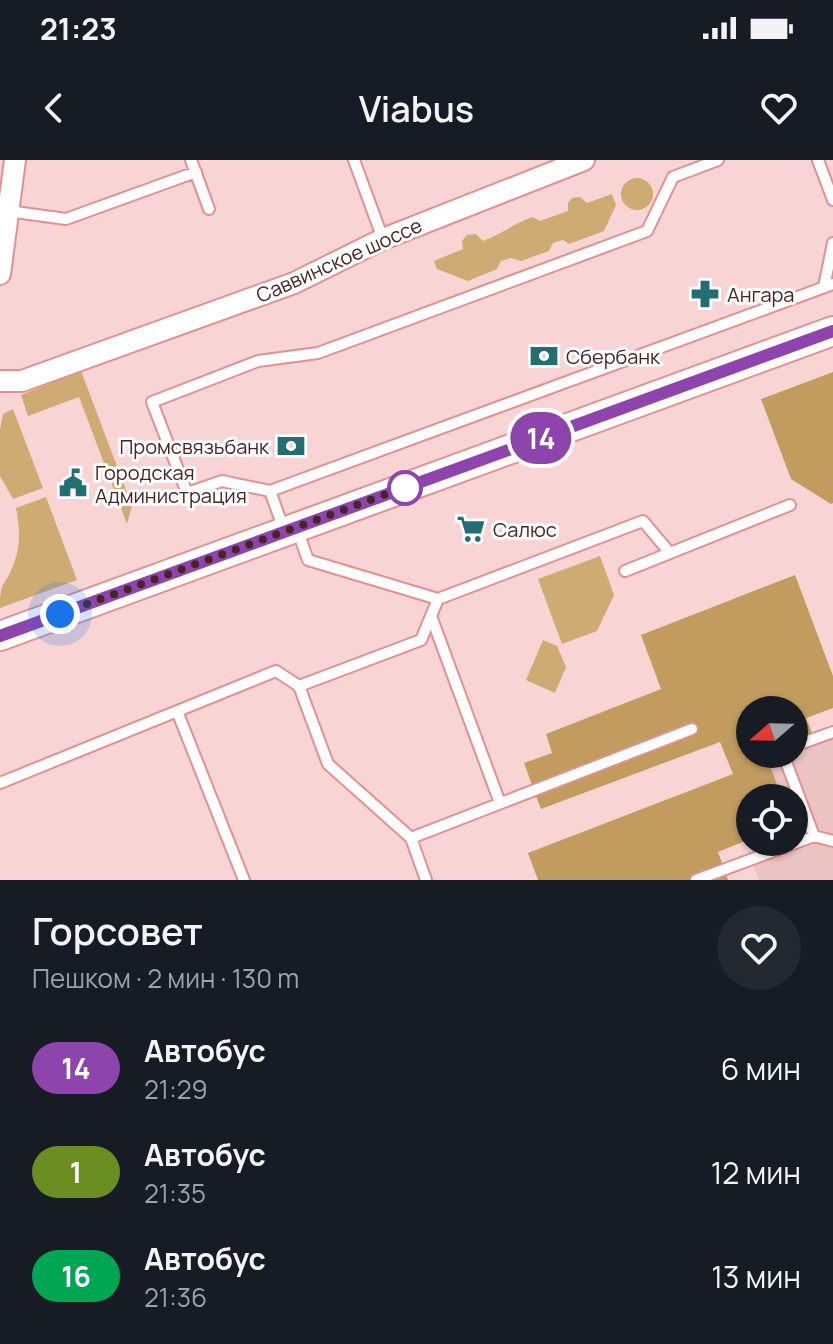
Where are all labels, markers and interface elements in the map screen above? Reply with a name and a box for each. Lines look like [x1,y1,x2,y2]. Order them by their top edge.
text: 21:23 [40,8,117,49]
text: Viabus [359,84,474,133]
icon: back [32,86,76,130]
icon: heart [757,86,801,130]
street label: Саввинское шоссе [252,211,426,309]
pharmacy icon: Ангара [690,279,720,309]
place label: Ангара [727,281,794,308]
bank icon: Сбербанк [529,341,559,371]
place label: Сбербанк [566,343,661,370]
line badge: 14 [505,412,577,464]
text: 14 [526,419,556,457]
bank icon: Промсвязьбанк [276,431,306,461]
place label: Промсвязьбанк [120,433,270,460]
place label: Городская Администрация [95,459,247,509]
public building icon: Городская Администрация [58,468,88,498]
unlabelled marker [388,471,422,505]
supermarket icon: Салюс [456,514,486,544]
place label: Салюс [493,516,557,543]
your location [40,594,80,634]
north arrow [736,696,808,768]
map controls [736,696,808,856]
button: locate [736,784,808,856]
text: Горсовет [32,904,203,956]
button: heart [717,906,801,990]
text: Пешком · 2 мин · 130 m [32,960,299,996]
text: Автобус [144,1030,266,1071]
text: 6 мин [721,1048,801,1089]
text: 14 [61,1049,91,1087]
text: 21:29 [144,1071,208,1107]
text: Автобус [144,1134,266,1175]
text: 12 мин [711,1152,801,1193]
text: 1 [70,1153,82,1191]
text: 21:35 [144,1175,206,1211]
text: Автобус [144,1238,266,1279]
text: 13 мин [711,1256,801,1297]
text: 16 [61,1257,91,1295]
text: 21:36 [144,1279,207,1315]

